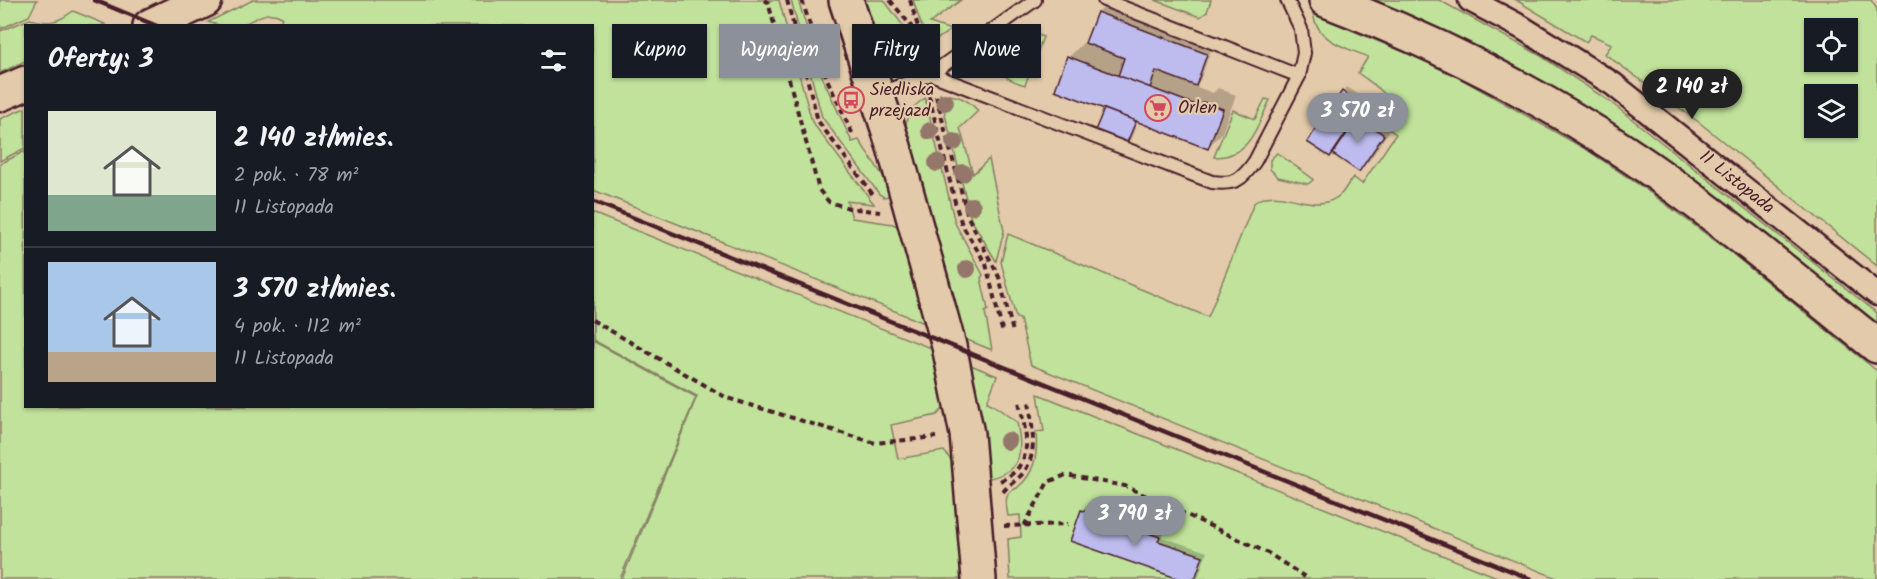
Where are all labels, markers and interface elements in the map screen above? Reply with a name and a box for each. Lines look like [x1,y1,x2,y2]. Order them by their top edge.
map controls [1804,18,1858,138]
button: locate [1804,18,1858,72]
chip: Kupno [612,24,707,78]
chip: Wynajem [719,24,840,78]
chip: Filtry [852,24,940,78]
chip: Nowe [952,24,1041,78]
text: Oferty: 3 [48,39,153,81]
icon: filters [537,44,570,77]
pin: 2 140 zł [1630,69,1754,120]
text: 2 140 zł [1656,72,1728,104]
place label: Siedliska przejazd [869,76,934,126]
button: layers [1804,84,1858,138]
bus stop icon: Siedliska przejazd [836,85,866,115]
supermarket icon: Orlen [1143,93,1173,123]
pin: 3 570 zł [1296,93,1420,144]
place label: Orlen [1178,94,1217,123]
text: 3 570 zł [1321,96,1395,128]
text: 2 140 zł/mies. [234,118,393,160]
icon: home [96,135,168,207]
street label: 11 Listopada [1692,143,1781,222]
text: 2 pok. · 78 m² [234,160,359,192]
text: 11 Listopada [234,192,334,224]
text: 3 570 zł/mies. [234,269,396,311]
icon: home [96,286,168,358]
text: 4 pok. · 112 m² [234,311,361,343]
text: 11 Listopada [234,343,334,375]
pin: 3 790 zł [1073,496,1197,547]
text: 3 790 zł [1098,499,1172,531]

